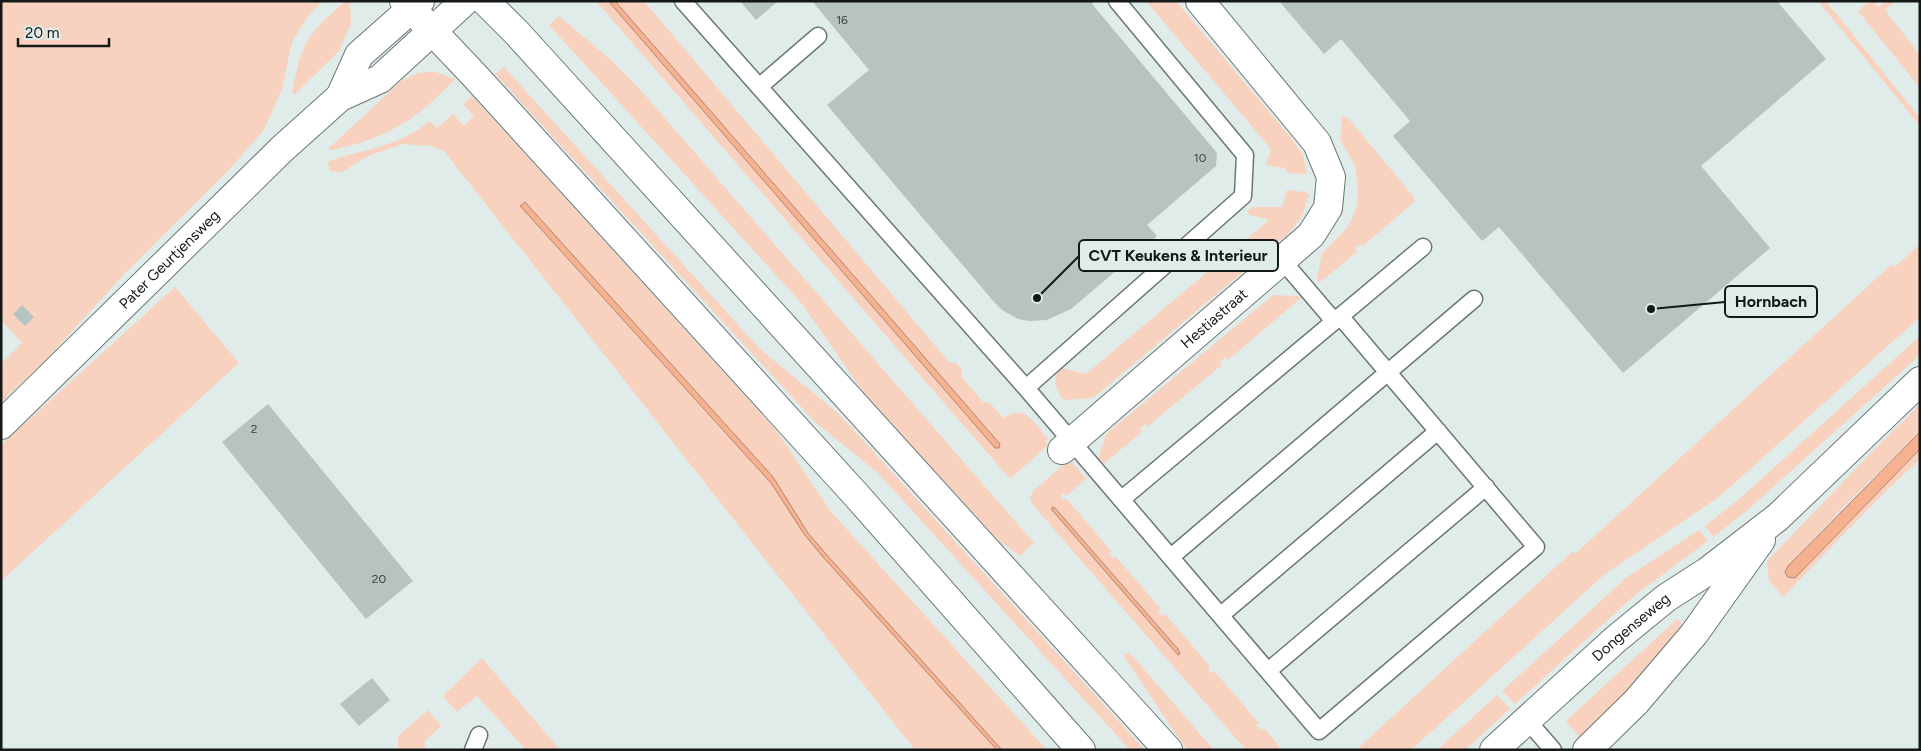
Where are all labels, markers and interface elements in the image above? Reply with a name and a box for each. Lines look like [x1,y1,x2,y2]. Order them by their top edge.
house number: 16 [836,13,848,27]
scale bar [18,15,109,47]
text: 20 m [25,24,59,42]
house number: 10 [1194,151,1207,165]
street label: Pater Geurtjensweg [115,206,223,313]
callout: CVT Keukens & Interieur [1079,240,1278,271]
text: CVT Keukens & Interieur [1088,246,1268,265]
street label: Hestiastraat [1177,285,1251,352]
callout: Hornbach [1725,286,1817,317]
text: Hornbach [1735,292,1807,311]
house number: 2 [251,422,257,436]
house number: 20 [372,572,387,586]
street label: Dongenseweg [1588,589,1674,665]

